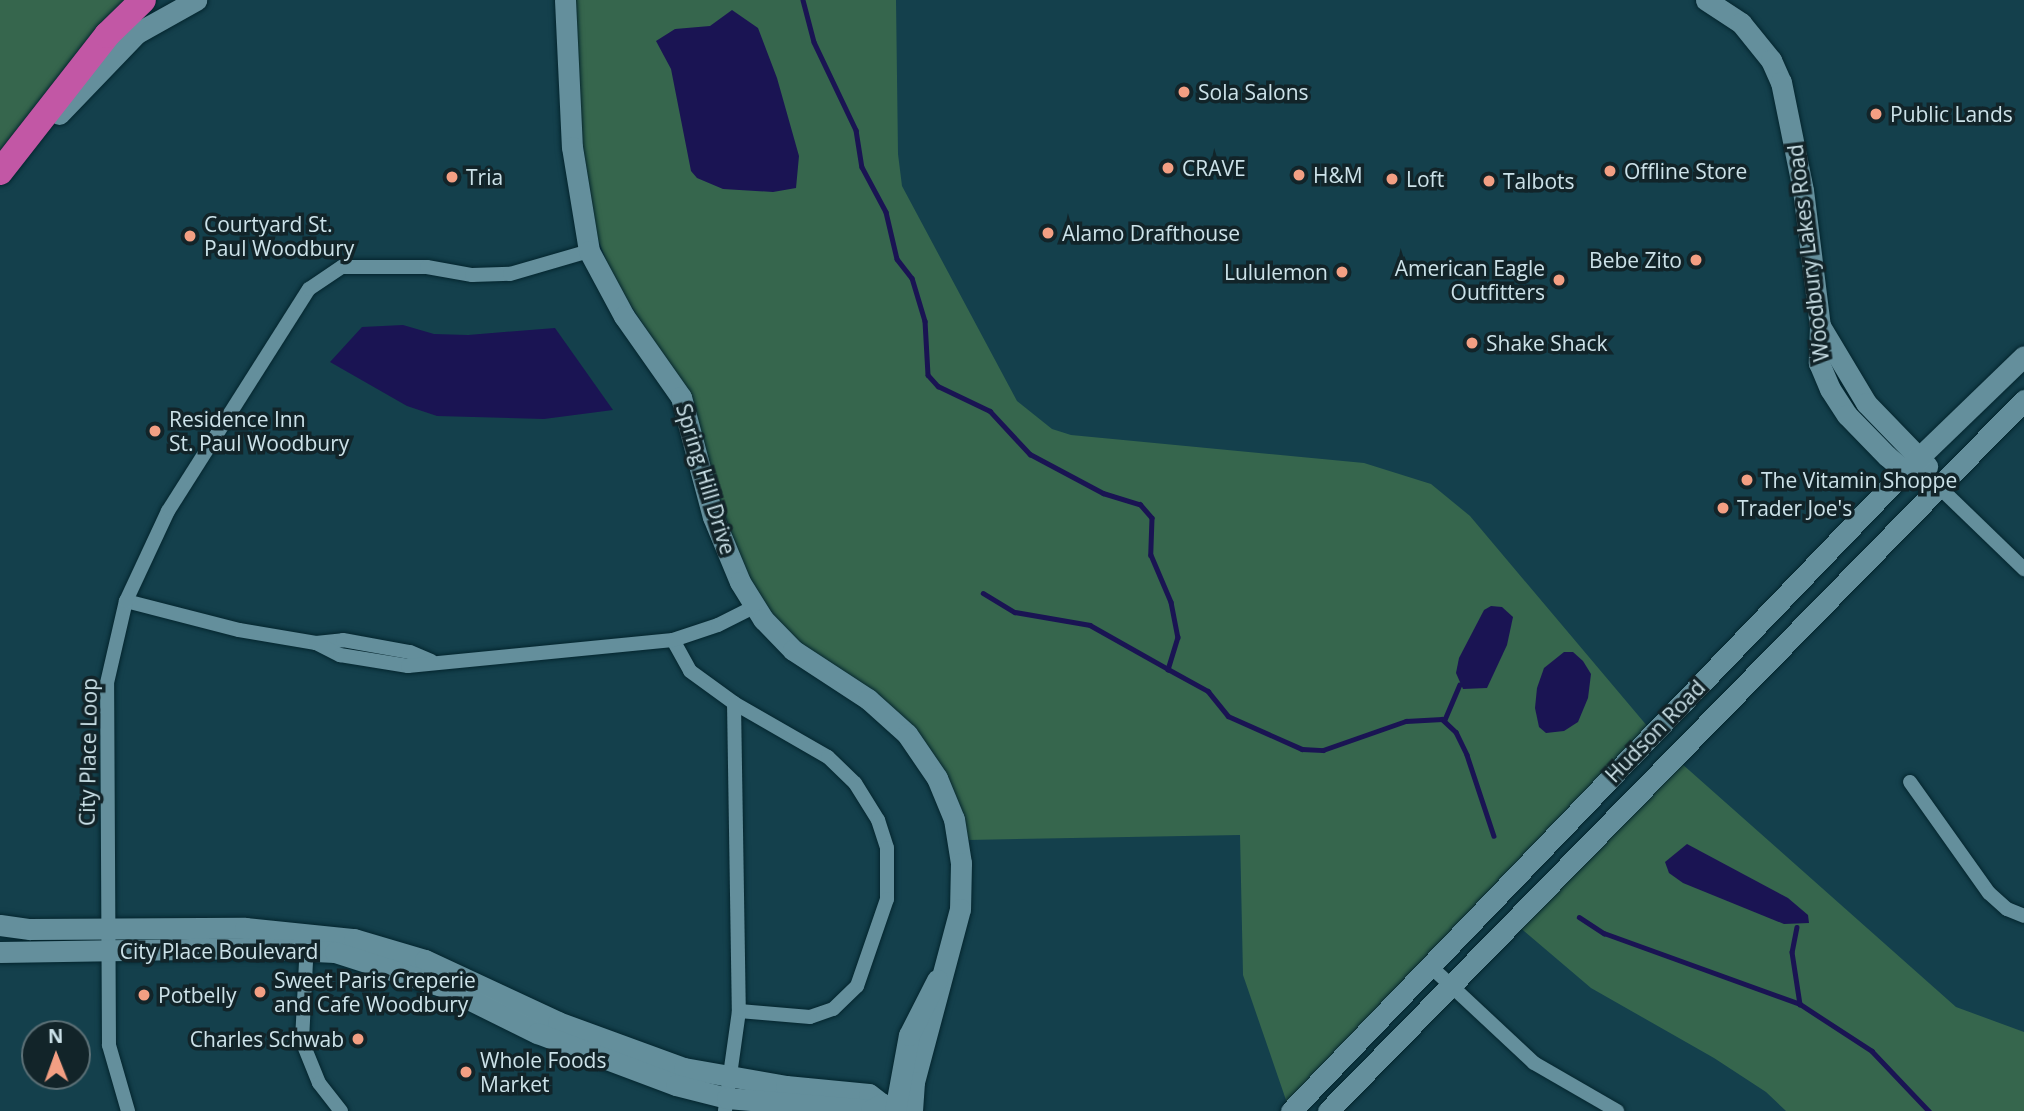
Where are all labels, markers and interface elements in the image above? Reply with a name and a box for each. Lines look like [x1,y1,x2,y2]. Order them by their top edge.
place label: Sola Salons [1198,79,1309,105]
marker: Sola Salons [1176,84,1192,100]
place label: Public Lands [1890,101,2013,127]
marker: Public Lands [1868,106,1884,122]
street label: Woodbury Lakes Road [1782,143,1834,363]
place label: CRAVE [1182,155,1246,181]
place label: Offline Store [1624,158,1747,184]
marker: CRAVE [1160,160,1176,176]
place label: H&M [1313,162,1363,188]
marker: Offline Store [1602,163,1618,179]
place label: Tria [466,164,503,190]
place label: Loft [1406,166,1444,192]
marker: H&M [1291,167,1307,183]
place label: Talbots [1503,168,1575,194]
marker: Tria [444,169,460,185]
marker: Loft [1384,171,1400,187]
marker: Talbots [1481,173,1497,189]
place label: Courtyard St. Paul Woodbury [204,211,354,261]
place label: Alamo Drafthouse [1062,220,1240,246]
marker: Alamo Drafthouse [1040,225,1056,241]
marker: Courtyard St. Paul Woodbury [182,228,198,244]
place label: Bebe Zito [1589,247,1682,273]
marker: Bebe Zito [1688,252,1704,268]
place label: American Eagle Outfitters [1395,255,1545,305]
place label: Lululemon [1224,259,1328,285]
marker: Lululemon [1334,264,1350,280]
marker: American Eagle Outfitters [1551,272,1567,288]
place label: Shake Shack [1486,330,1607,356]
marker: Shake Shack [1464,335,1480,351]
street label: Spring Hill Drive [671,401,741,557]
place label: Residence Inn St. Paul Woodbury [169,406,349,456]
marker: Residence Inn St. Paul Woodbury [147,423,163,439]
place label: The Vitamin Shoppe [1761,467,1957,493]
marker: The Vitamin Shoppe [1739,472,1755,488]
place label: Trader Joe's [1737,495,1852,521]
marker: Trader Joe's [1715,500,1731,516]
street label: Hudson Road [1600,675,1710,787]
street label: City Place Loop [74,678,102,826]
street label: City Place Boulevard [120,938,318,964]
place label: Sweet Paris Creperie and Cafe Woodbury [274,967,476,1017]
place label: Potbelly [158,982,237,1008]
marker: Sweet Paris Creperie and Cafe Woodbury [252,984,268,1000]
marker: Potbelly [136,987,152,1003]
north arrow [21,1020,91,1090]
text: N [48,1023,64,1049]
place label: Charles Schwab [190,1026,344,1052]
marker: Charles Schwab [350,1031,366,1047]
place label: Whole Foods Market [480,1047,606,1097]
marker: Whole Foods Market [458,1064,474,1080]

